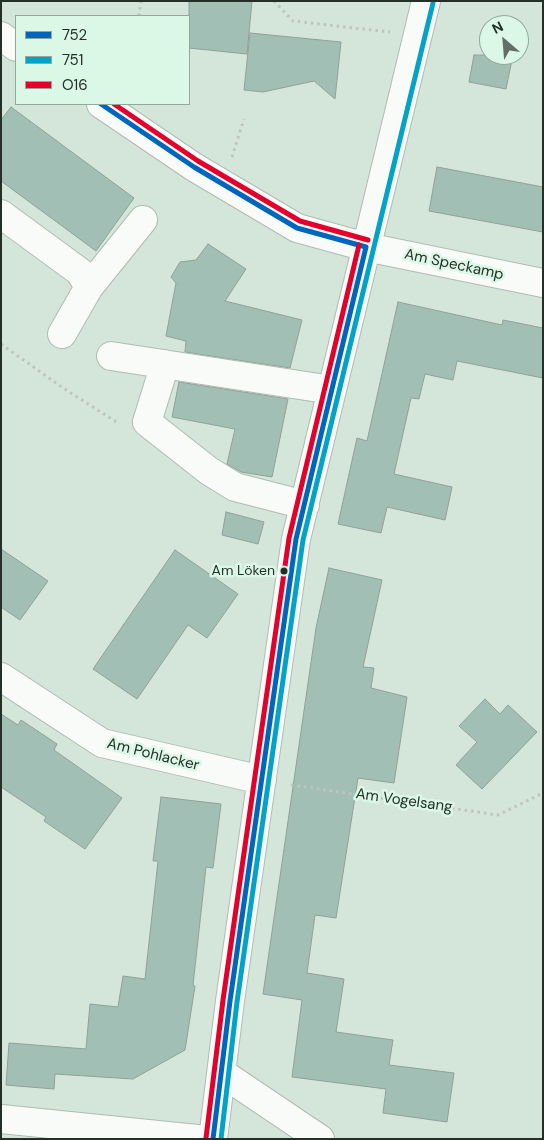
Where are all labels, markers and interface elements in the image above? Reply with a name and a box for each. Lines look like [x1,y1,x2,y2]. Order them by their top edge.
legend [15,15,190,105]
north arrow [479,15,529,65]
text: N [489,17,506,38]
text: 752 [62,25,87,45]
text: 751 [62,50,83,70]
text: O16 [62,75,88,95]
street label: Am Speckamp [403,246,505,284]
place label: Am Löken [212,563,275,579]
marker: Am Löken [279,566,289,576]
street label: Am Pohlacker [105,735,201,775]
street label: Am Vogelsang [354,785,454,817]

